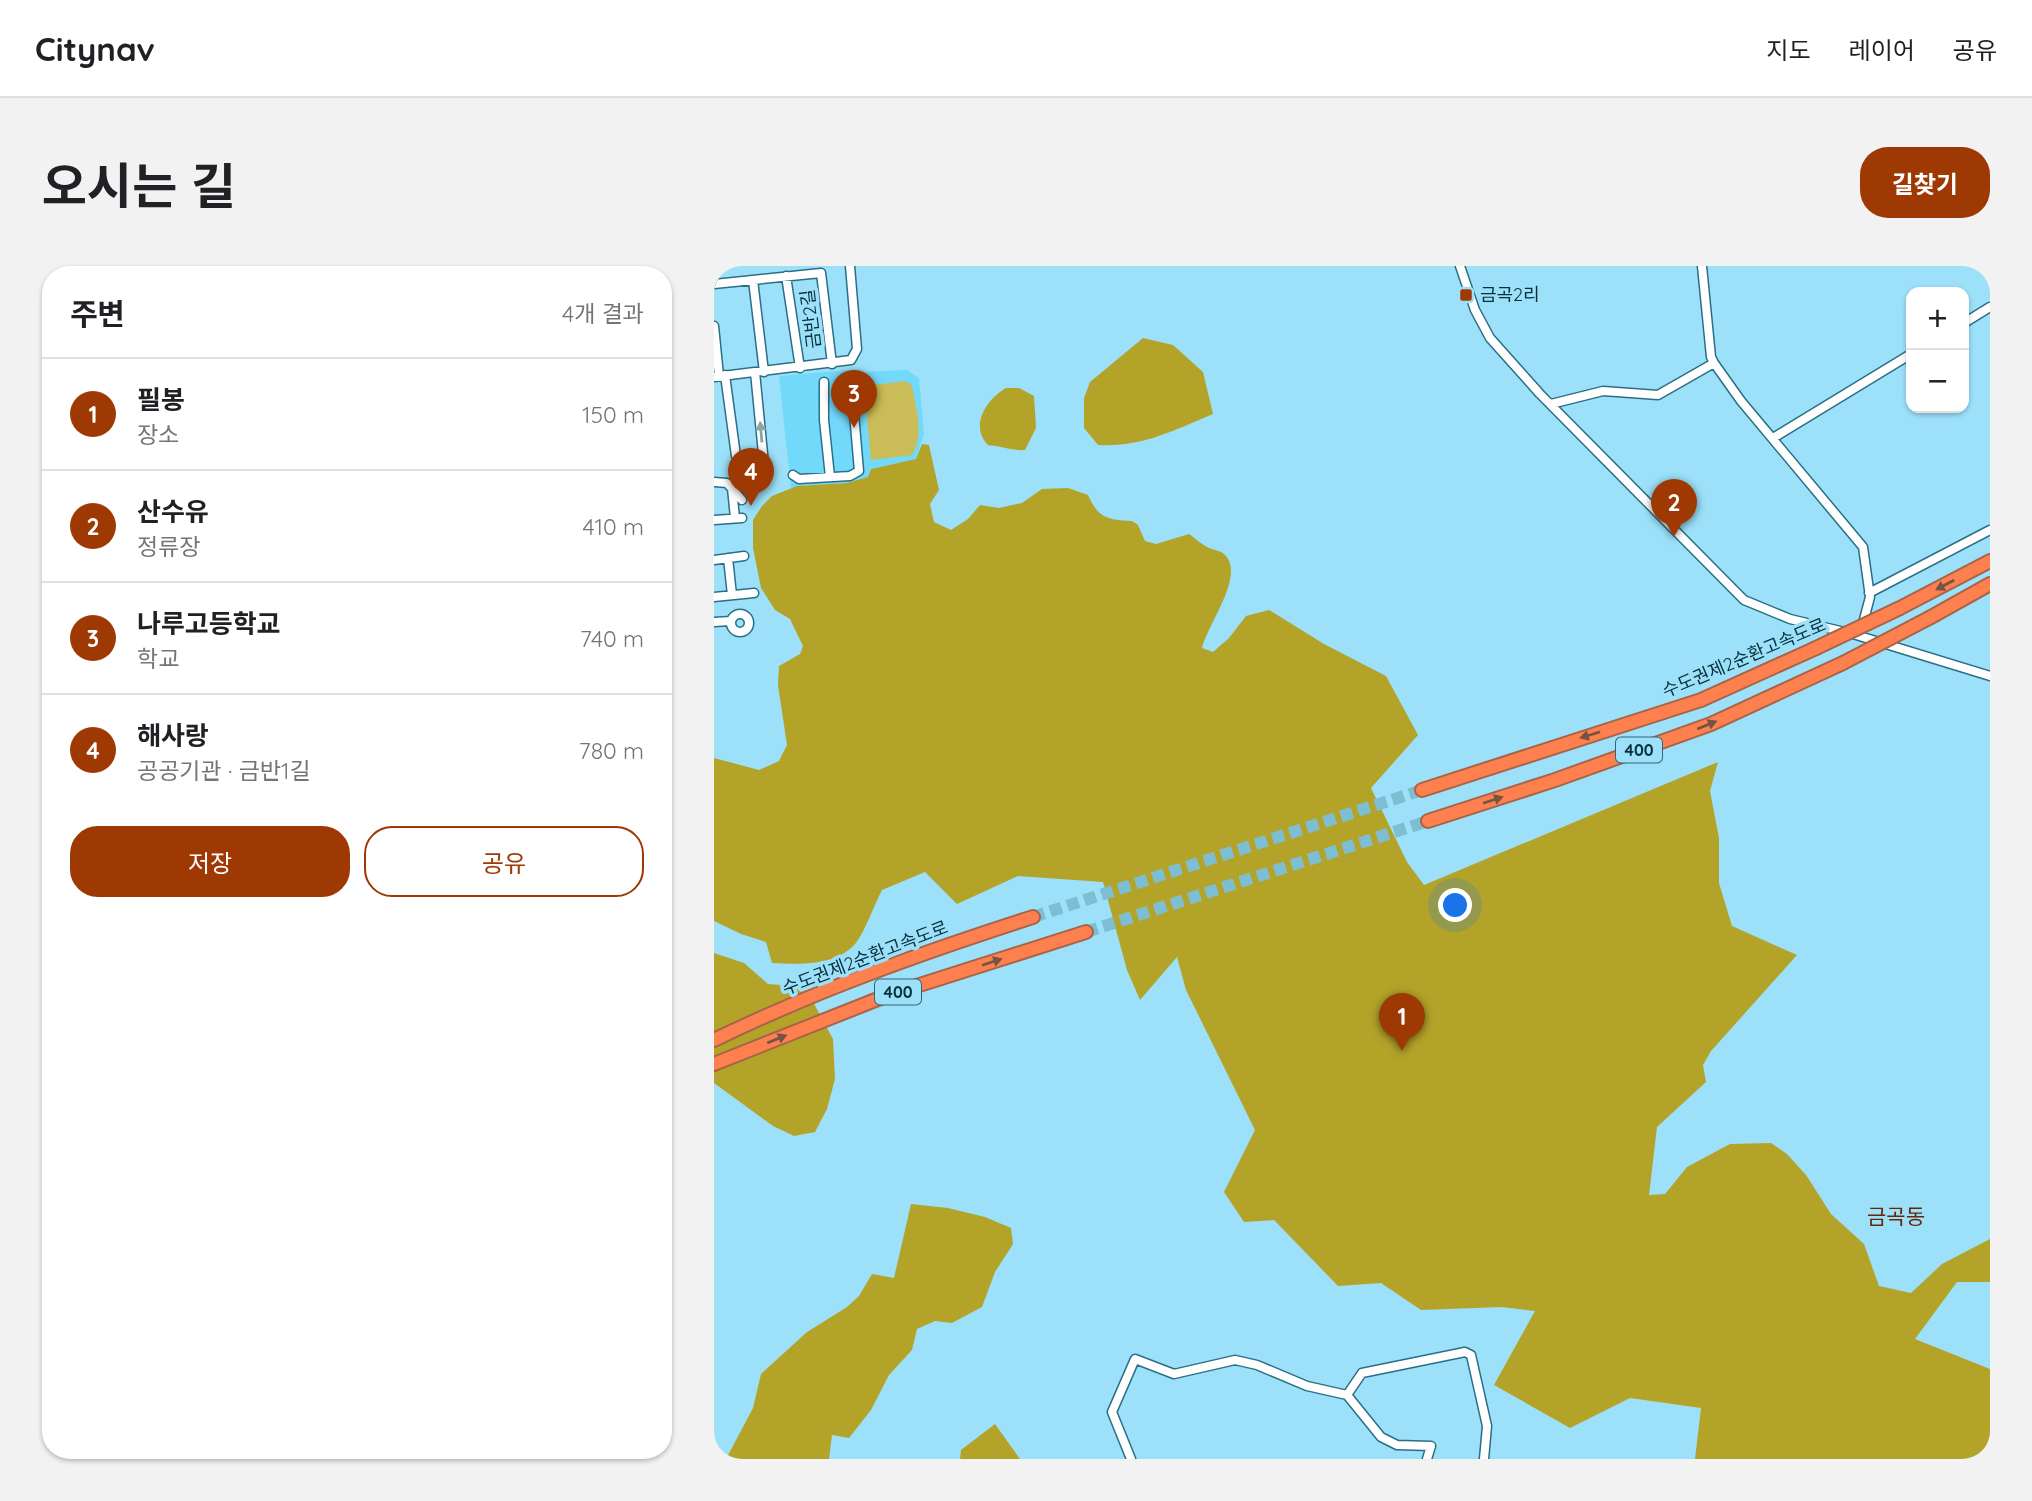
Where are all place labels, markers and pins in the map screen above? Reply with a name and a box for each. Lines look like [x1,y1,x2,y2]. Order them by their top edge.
place label: 금곡2리 [1480,283,1540,306]
marker: 금곡2리 [1458,287,1474,303]
pin: 3 [831,370,877,428]
pin: 4 [728,448,774,506]
pin: 2 [1651,479,1697,537]
pin: 1 [1379,993,1425,1051]

